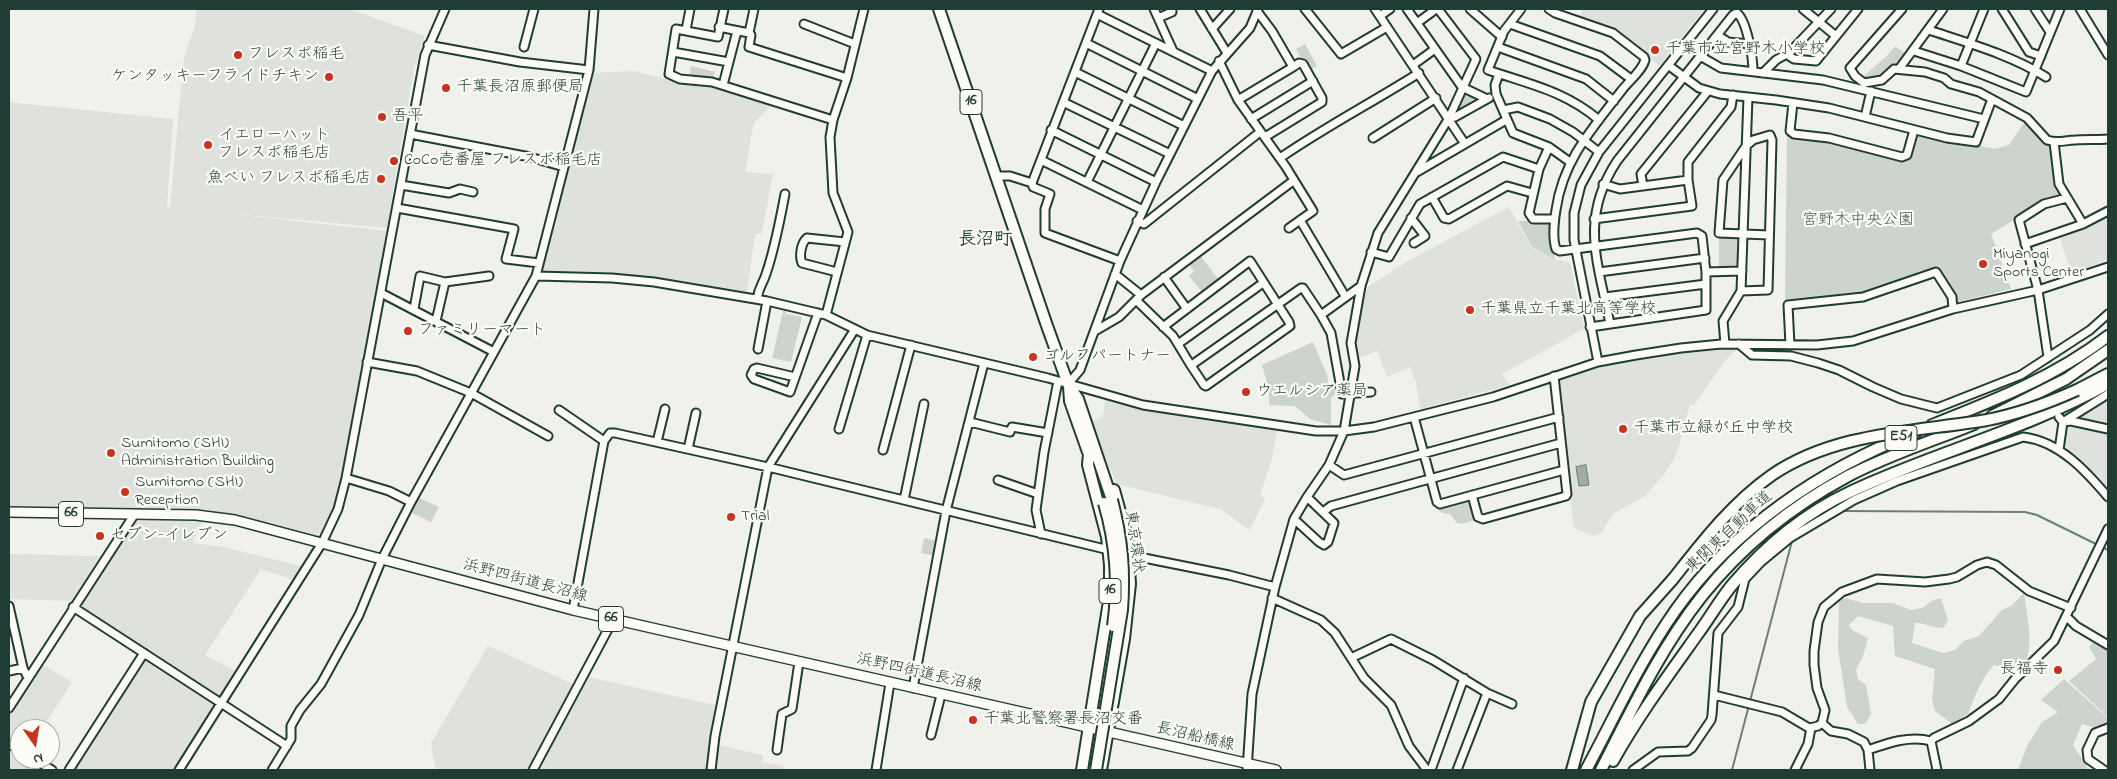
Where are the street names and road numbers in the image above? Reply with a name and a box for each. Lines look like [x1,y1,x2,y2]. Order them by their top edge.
road number: 16 [960,90,982,114]
road number: E51 [1885,426,1917,450]
street label: 東関東自動車道 [1682,488,1778,578]
road number: 66 [58,502,84,526]
street label: 東京環状 [1119,509,1147,575]
street label: 浜野四街道長沼線 [461,556,589,608]
road number: 16 [1099,578,1121,604]
road number: 66 [598,606,624,632]
street label: 浜野四街道長沼線 [854,650,984,698]
street label: 長沼船橋線 [1154,720,1236,756]

